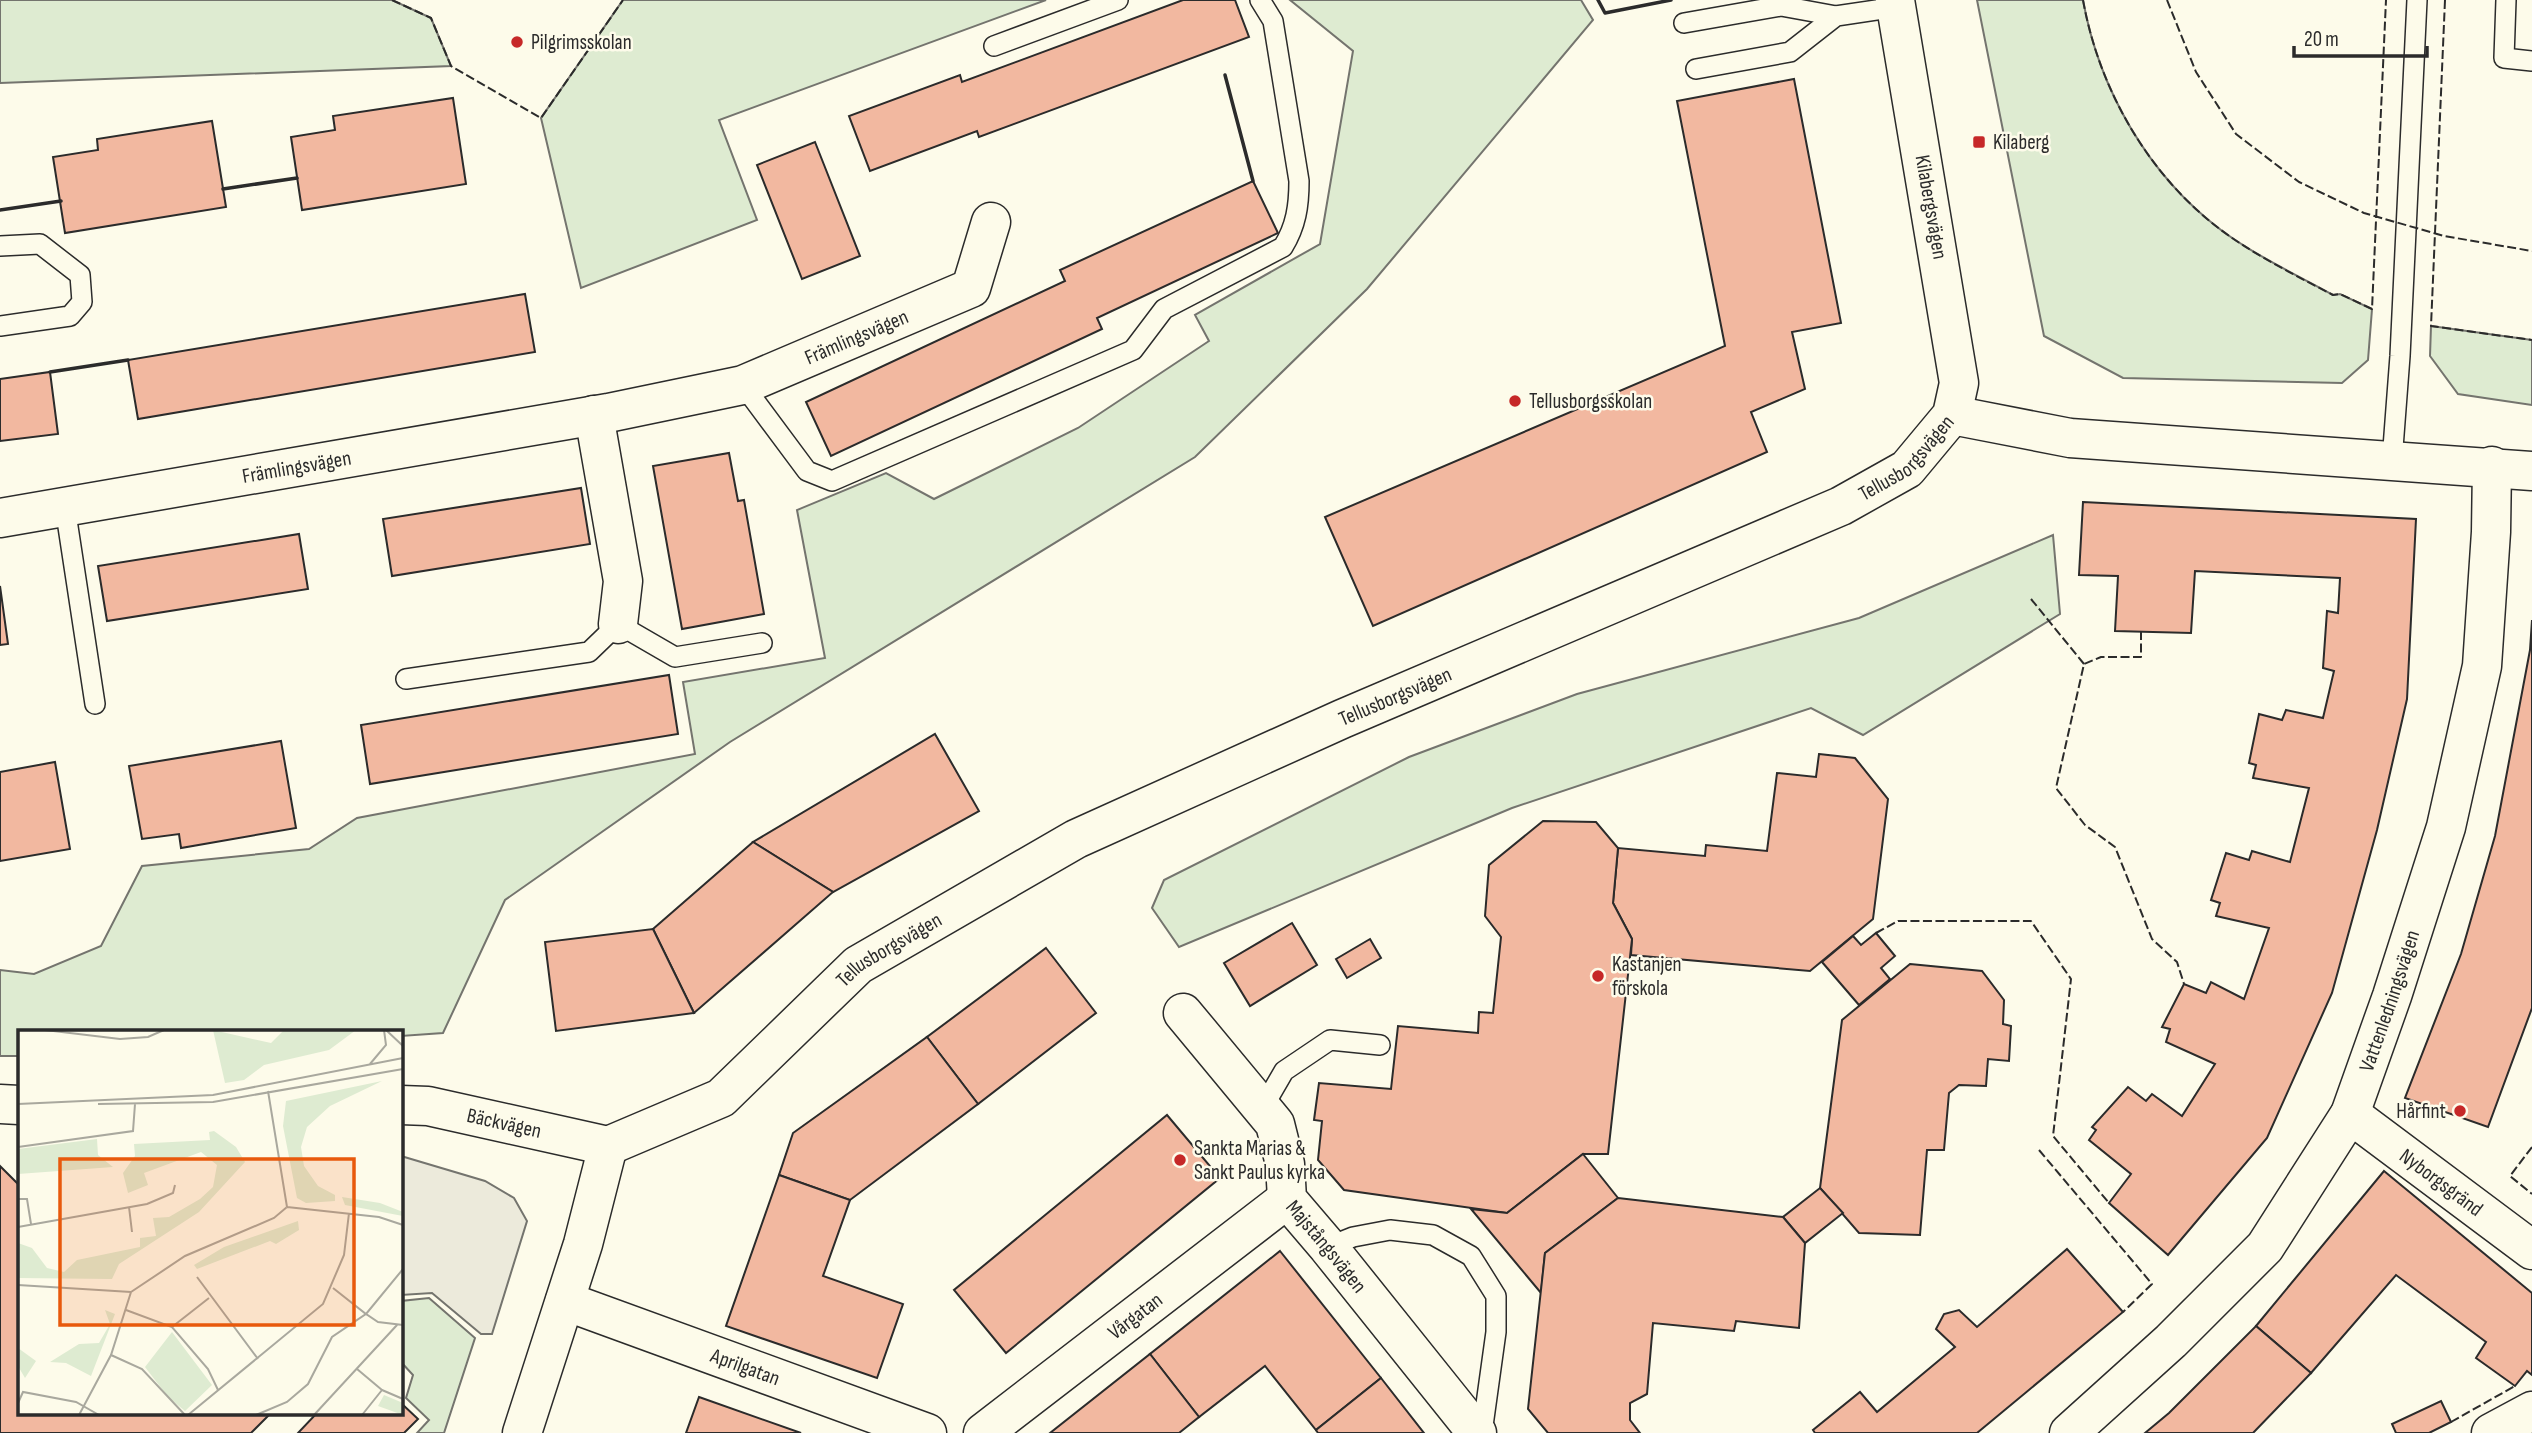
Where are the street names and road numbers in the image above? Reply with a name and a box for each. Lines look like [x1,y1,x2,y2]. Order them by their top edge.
street label: Kilabergsvägen [1910,153,1952,261]
street label: Främlingsvägen [801,304,912,370]
street label: Tellusborgsvägen [1854,410,1959,506]
street label: Främlingsvägen [240,445,353,488]
street label: Tellusborgsvägen [1335,661,1455,731]
street label: Tellusborgsvägen [831,907,946,992]
street label: Vattenledningsvägen [2354,927,2425,1075]
street label: Bäckvägen [465,1103,544,1143]
street label: Nyborgsgränd [2395,1143,2488,1221]
street label: Majstångsvägen [1281,1195,1372,1298]
street label: Vårgatan [1103,1287,1167,1345]
street label: Aprilgatan [707,1342,783,1391]

